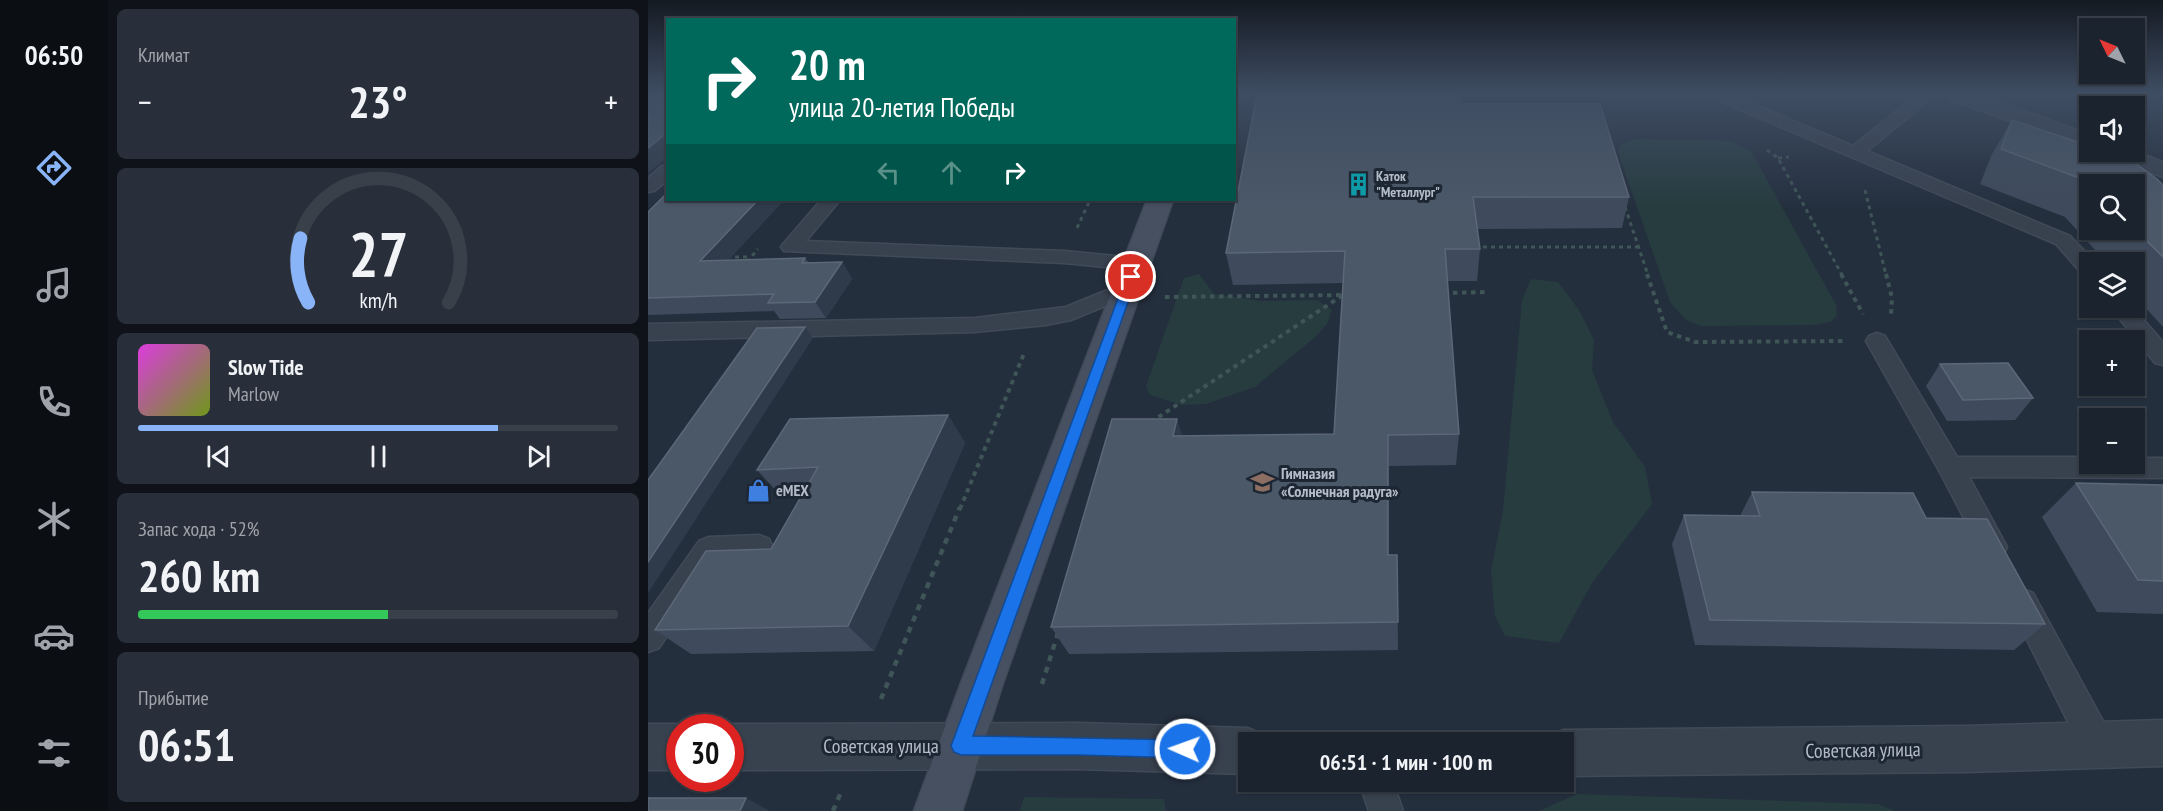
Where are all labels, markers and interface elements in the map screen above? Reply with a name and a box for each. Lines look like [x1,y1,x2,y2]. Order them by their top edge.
north arrow [2079,18,2145,84]
map controls [2079,18,2145,474]
text: 20 m [789,37,866,92]
text: 06:50 [25,38,83,72]
text: Климат [138,42,189,68]
icon: right [690,42,768,120]
text: 23° [348,72,408,130]
text: − [138,80,152,123]
text: + [604,80,618,123]
text: улица 20-летия Победы [789,90,1015,124]
button: sound [2079,96,2145,162]
icon: directions [33,147,75,189]
icon: left [872,156,905,189]
icon: ahead [935,156,968,189]
icon: right [998,156,1031,189]
place label: Каток "Металлург" [1376,167,1440,201]
building icon: Каток "Металлург" [1345,171,1371,197]
button: search [2079,174,2145,240]
text: 27 [348,213,408,294]
pin [1105,251,1156,302]
button: layers [2079,252,2145,318]
icon: arrive [1114,260,1147,293]
icon: music [33,264,75,306]
text: km/h [359,287,397,315]
button: + [2079,330,2145,396]
text: Slow Tide [228,353,304,381]
icon: phone [33,381,75,423]
text: Marlow [228,381,279,407]
button: − [2079,408,2145,474]
icon: previous [202,440,235,473]
icon: pause [362,440,395,473]
icon: next [522,440,555,473]
place label: Гимназия «Солнечная радуга» [1281,463,1399,501]
school or university icon: Гимназия «Солнечная радуга» [1250,469,1276,495]
shop icon: eMEX [745,477,771,503]
place label: eMEX [776,480,809,500]
icon: climate [33,498,75,540]
text: Запас хода · 52% [138,516,259,542]
text: 260 km [138,546,260,604]
icon: car [33,615,75,657]
text: Прибытие [138,685,209,711]
speed limit sign: 30 [666,714,744,792]
text: 06:51 [138,715,235,773]
position arrow [1153,717,1217,781]
icon: filters [33,732,75,774]
street label: Советская улица [823,733,939,759]
street label: Советская улица [1805,736,1921,764]
text: 06:51 · 1 мин · 100 m [1320,748,1492,776]

